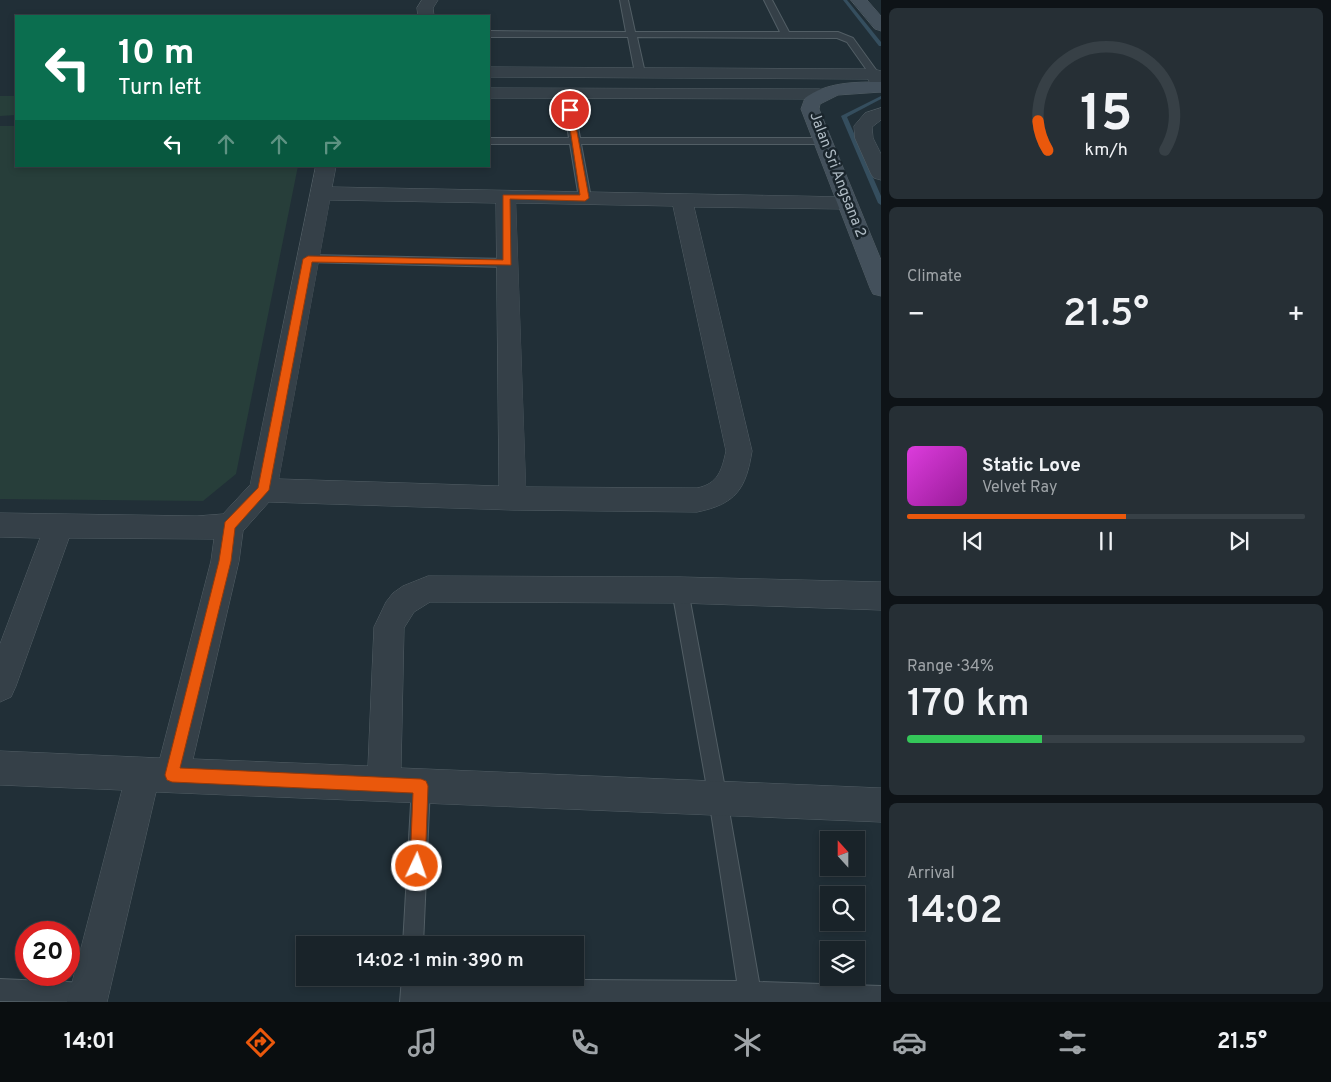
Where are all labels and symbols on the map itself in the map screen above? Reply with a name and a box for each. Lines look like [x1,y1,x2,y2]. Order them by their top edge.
pin [549,89,591,131]
street label: Jalan Sri Angsana 2 [804,110,870,240]
north arrow [820,831,865,876]
position arrow [390,839,442,891]
speed limit sign: 20 [15,921,80,986]

